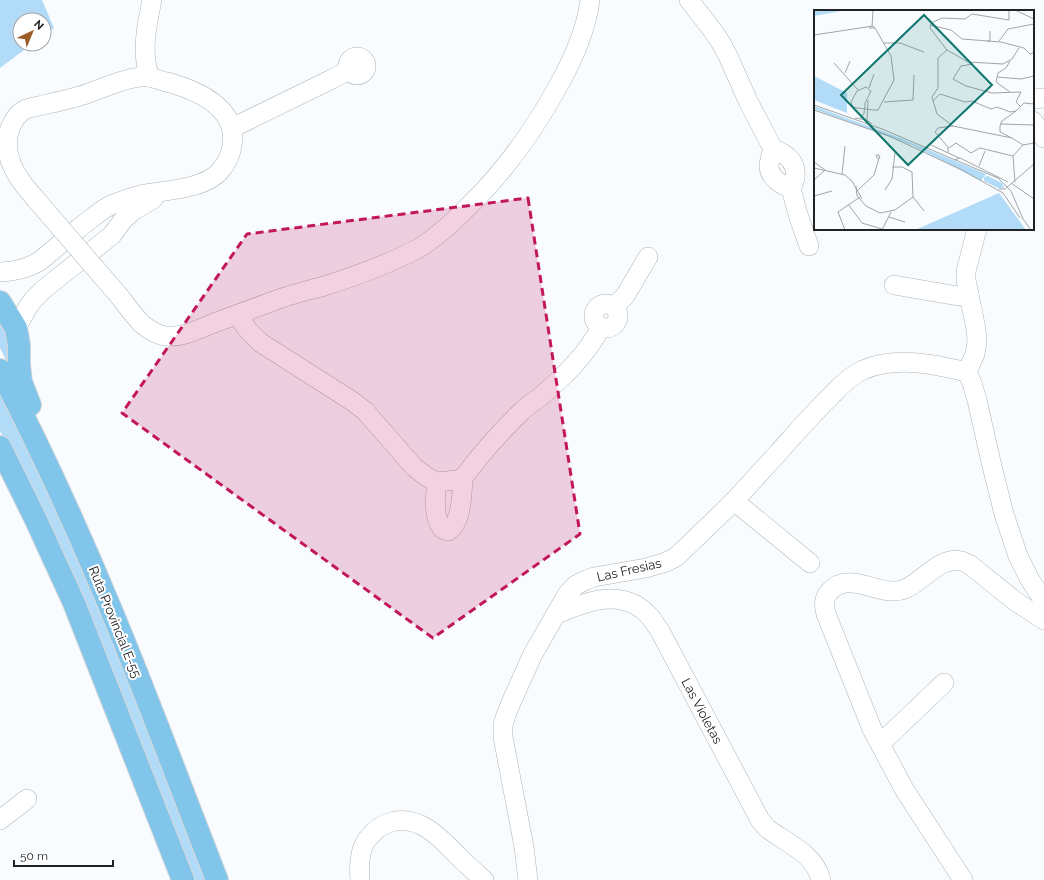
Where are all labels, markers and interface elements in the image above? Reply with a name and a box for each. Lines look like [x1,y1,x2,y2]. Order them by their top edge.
inset map [814,10,1034,230]
north arrow [12,12,52,52]
text: N [31,18,46,33]
street label: Las Fresias [595,555,663,585]
street label: Ruta Provincial E-55 [86,564,144,680]
street label: Las Violetas [678,676,726,746]
scale bar [14,842,113,868]
text: 50 m [20,849,48,863]

